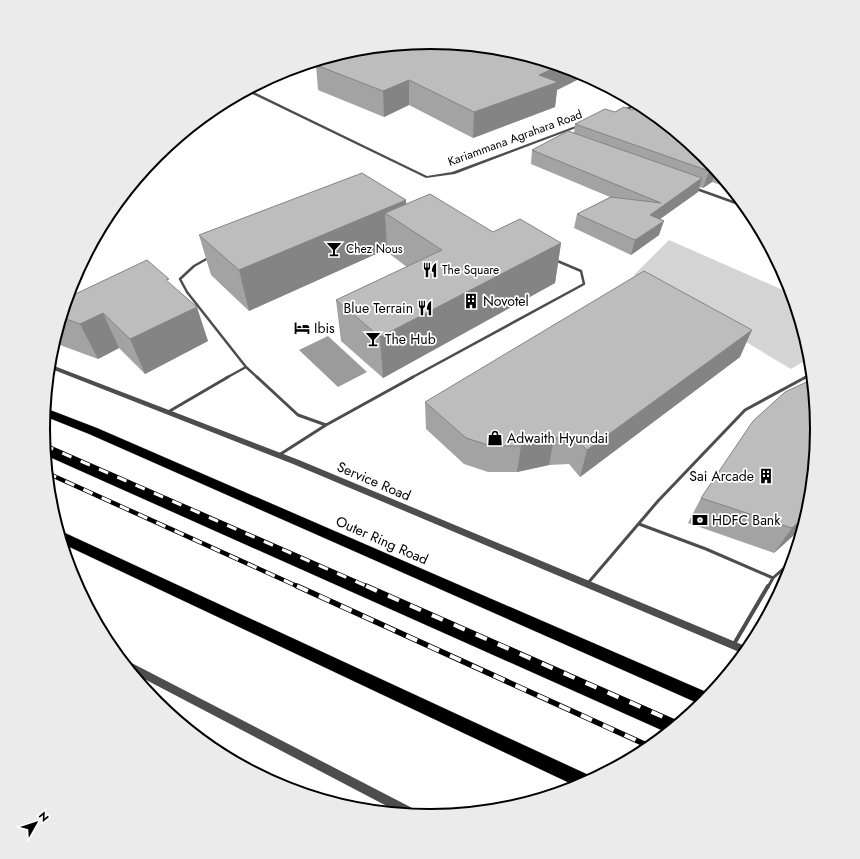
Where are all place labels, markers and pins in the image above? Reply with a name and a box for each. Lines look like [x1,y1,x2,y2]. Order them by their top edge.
bar icon: Chez Nous [325,240,343,258]
place label: Chez Nous [346,240,403,258]
restaurant icon: The Square [421,261,439,279]
place label: The Square [442,261,499,279]
place label: Novotel [483,291,529,311]
building icon: Novotel [462,292,480,310]
place label: Blue Terrain [344,298,413,318]
restaurant icon: Blue Terrain [416,299,434,317]
place label: Ibis [314,318,335,338]
hotel icon: Ibis [293,319,311,337]
place label: The Hub [385,329,436,349]
bar icon: The Hub [364,330,382,348]
place label: Adwaith Hyundai [507,428,608,448]
shop icon: Adwaith Hyundai [486,429,504,447]
place label: Sai Arcade [689,466,754,486]
building icon: Sai Arcade [757,467,775,485]
place label: HDFC Bank [712,510,781,530]
bank icon: HDFC Bank [691,511,709,529]

